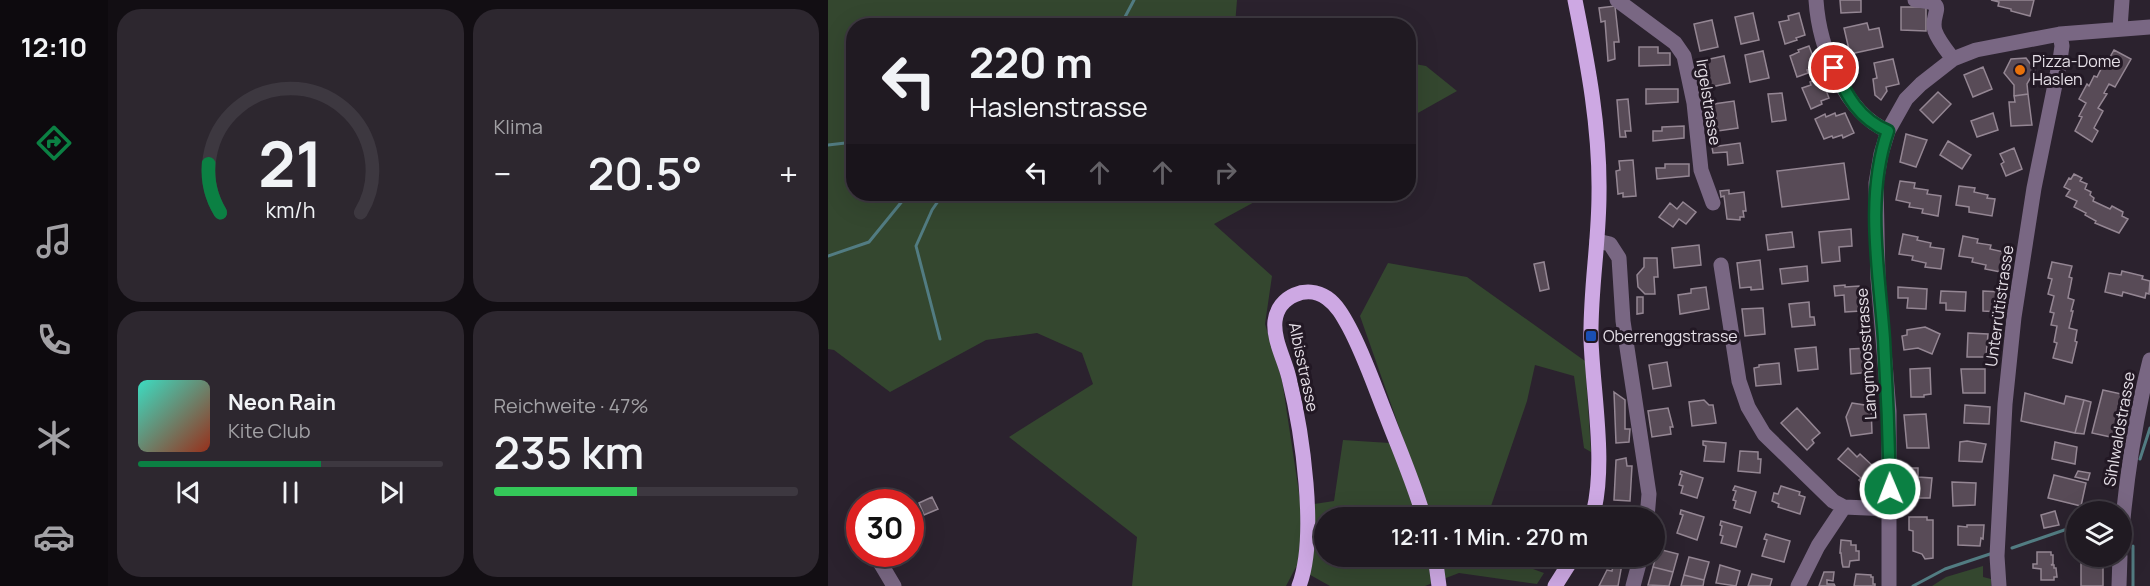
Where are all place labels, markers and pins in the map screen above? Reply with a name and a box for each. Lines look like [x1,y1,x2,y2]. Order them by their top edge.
pin [1808,42,1859,93]
place label: Pizza-Dome Haslen [2032,50,2121,90]
marker: Pizza-Dome Haslen [2013,63,2027,77]
place label: Oberrenggstrasse [1603,325,1738,347]
marker: Oberrenggstrasse [1584,329,1598,343]

